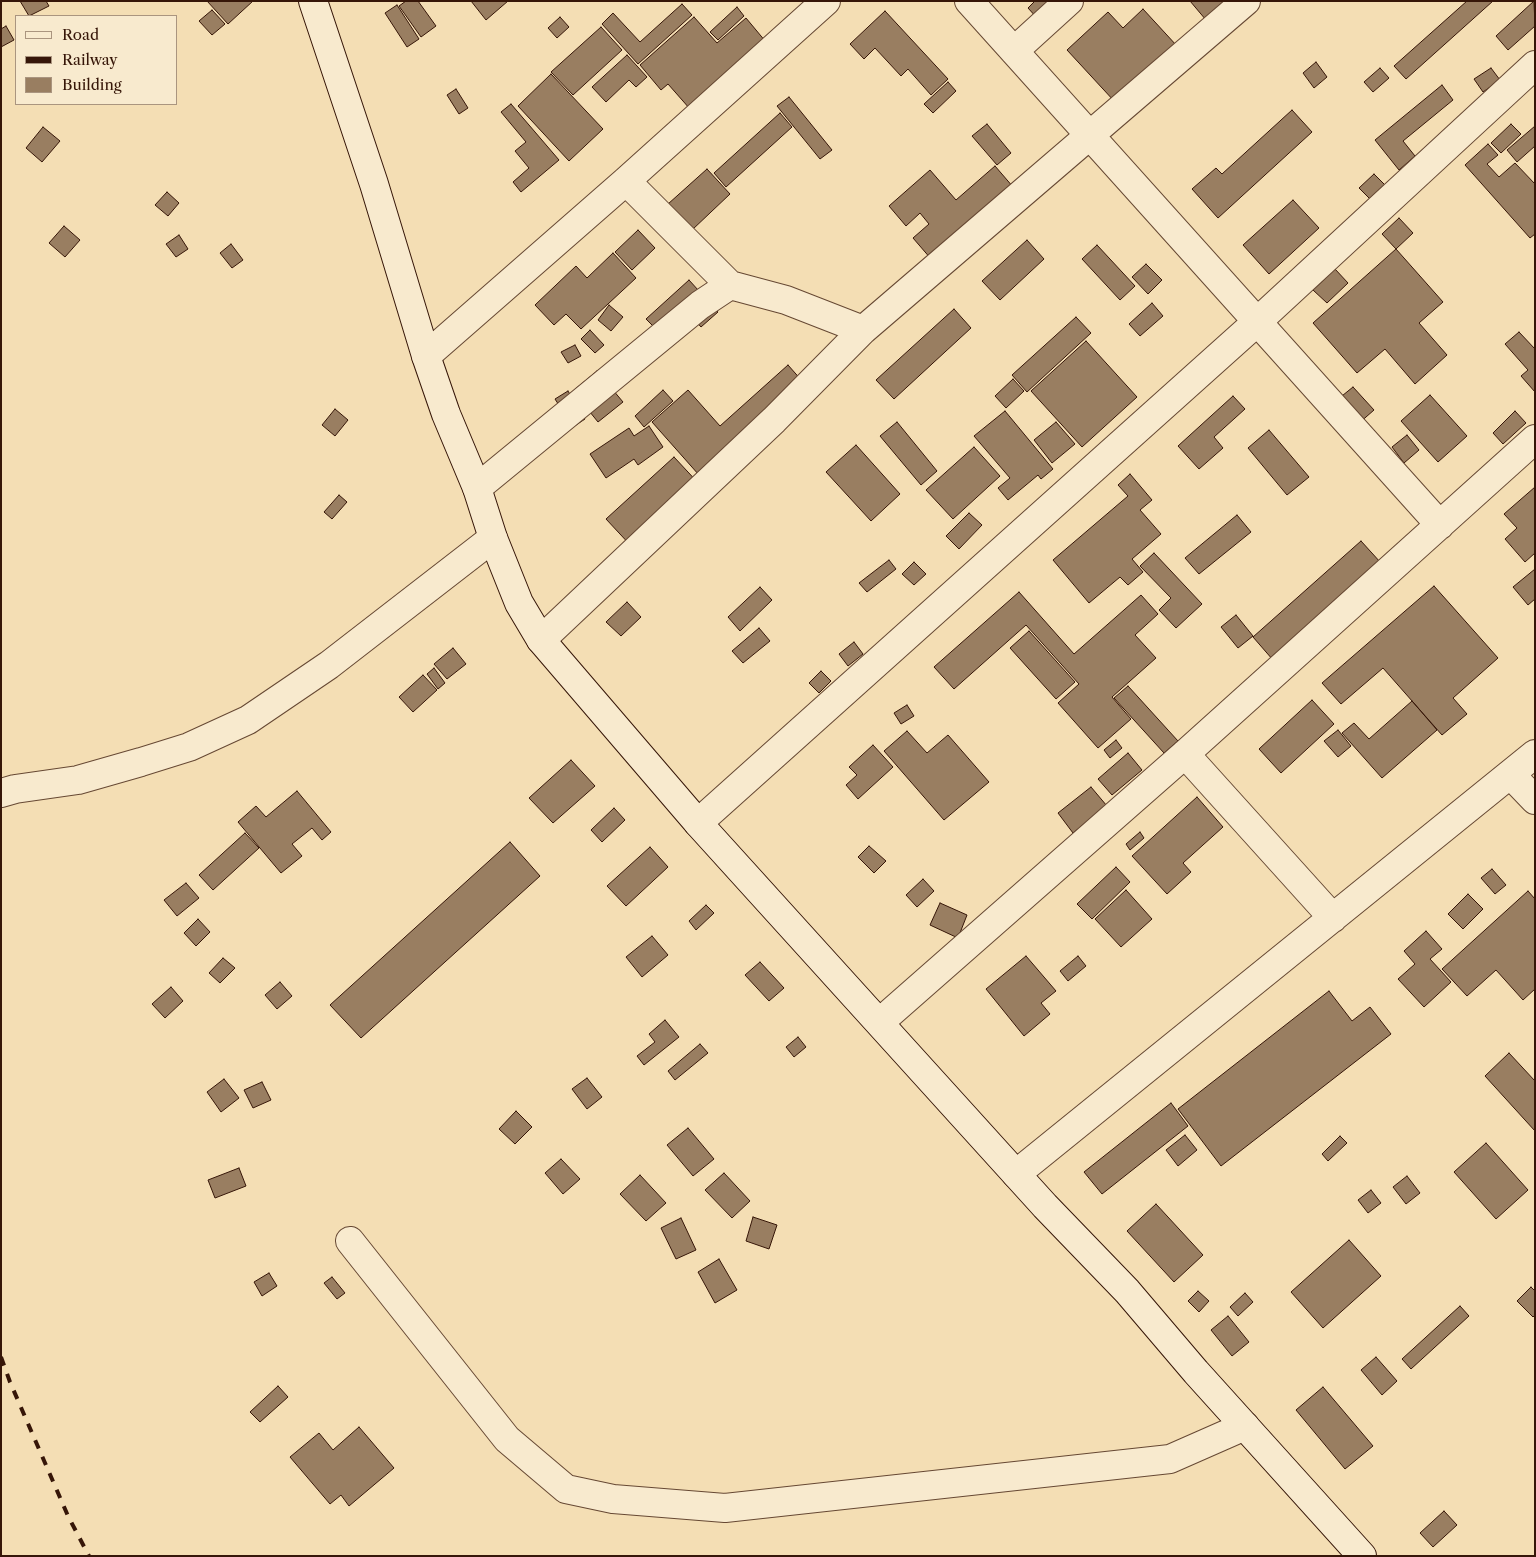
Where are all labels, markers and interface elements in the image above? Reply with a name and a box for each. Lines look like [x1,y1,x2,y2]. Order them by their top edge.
legend [15,15,178,105]
text: Road [62,25,99,44]
text: Railway [62,50,118,69]
text: Building [62,75,122,94]

